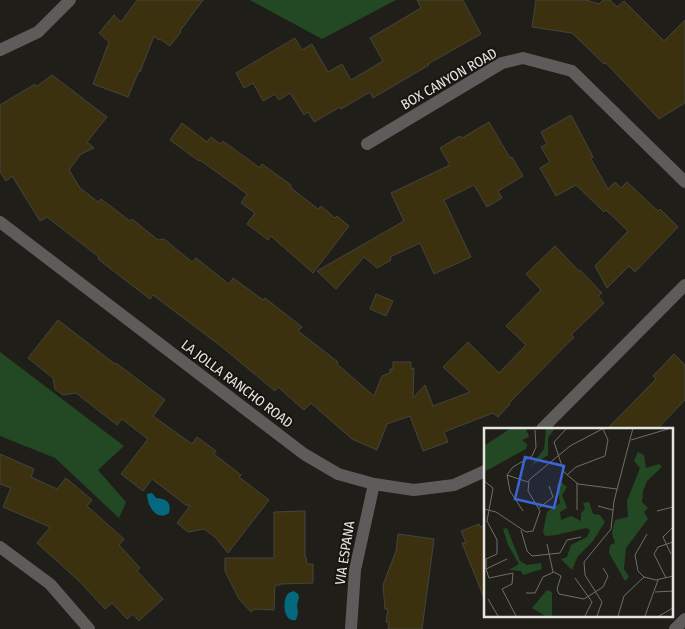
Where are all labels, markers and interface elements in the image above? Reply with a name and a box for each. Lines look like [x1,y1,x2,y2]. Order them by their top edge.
street label: BOX CANYON ROAD [398,45,500,113]
street label: LA JOLLA RANCHO ROAD [178,336,296,432]
inset map [484,428,672,616]
street label: VIA ESPANA [332,519,359,586]

